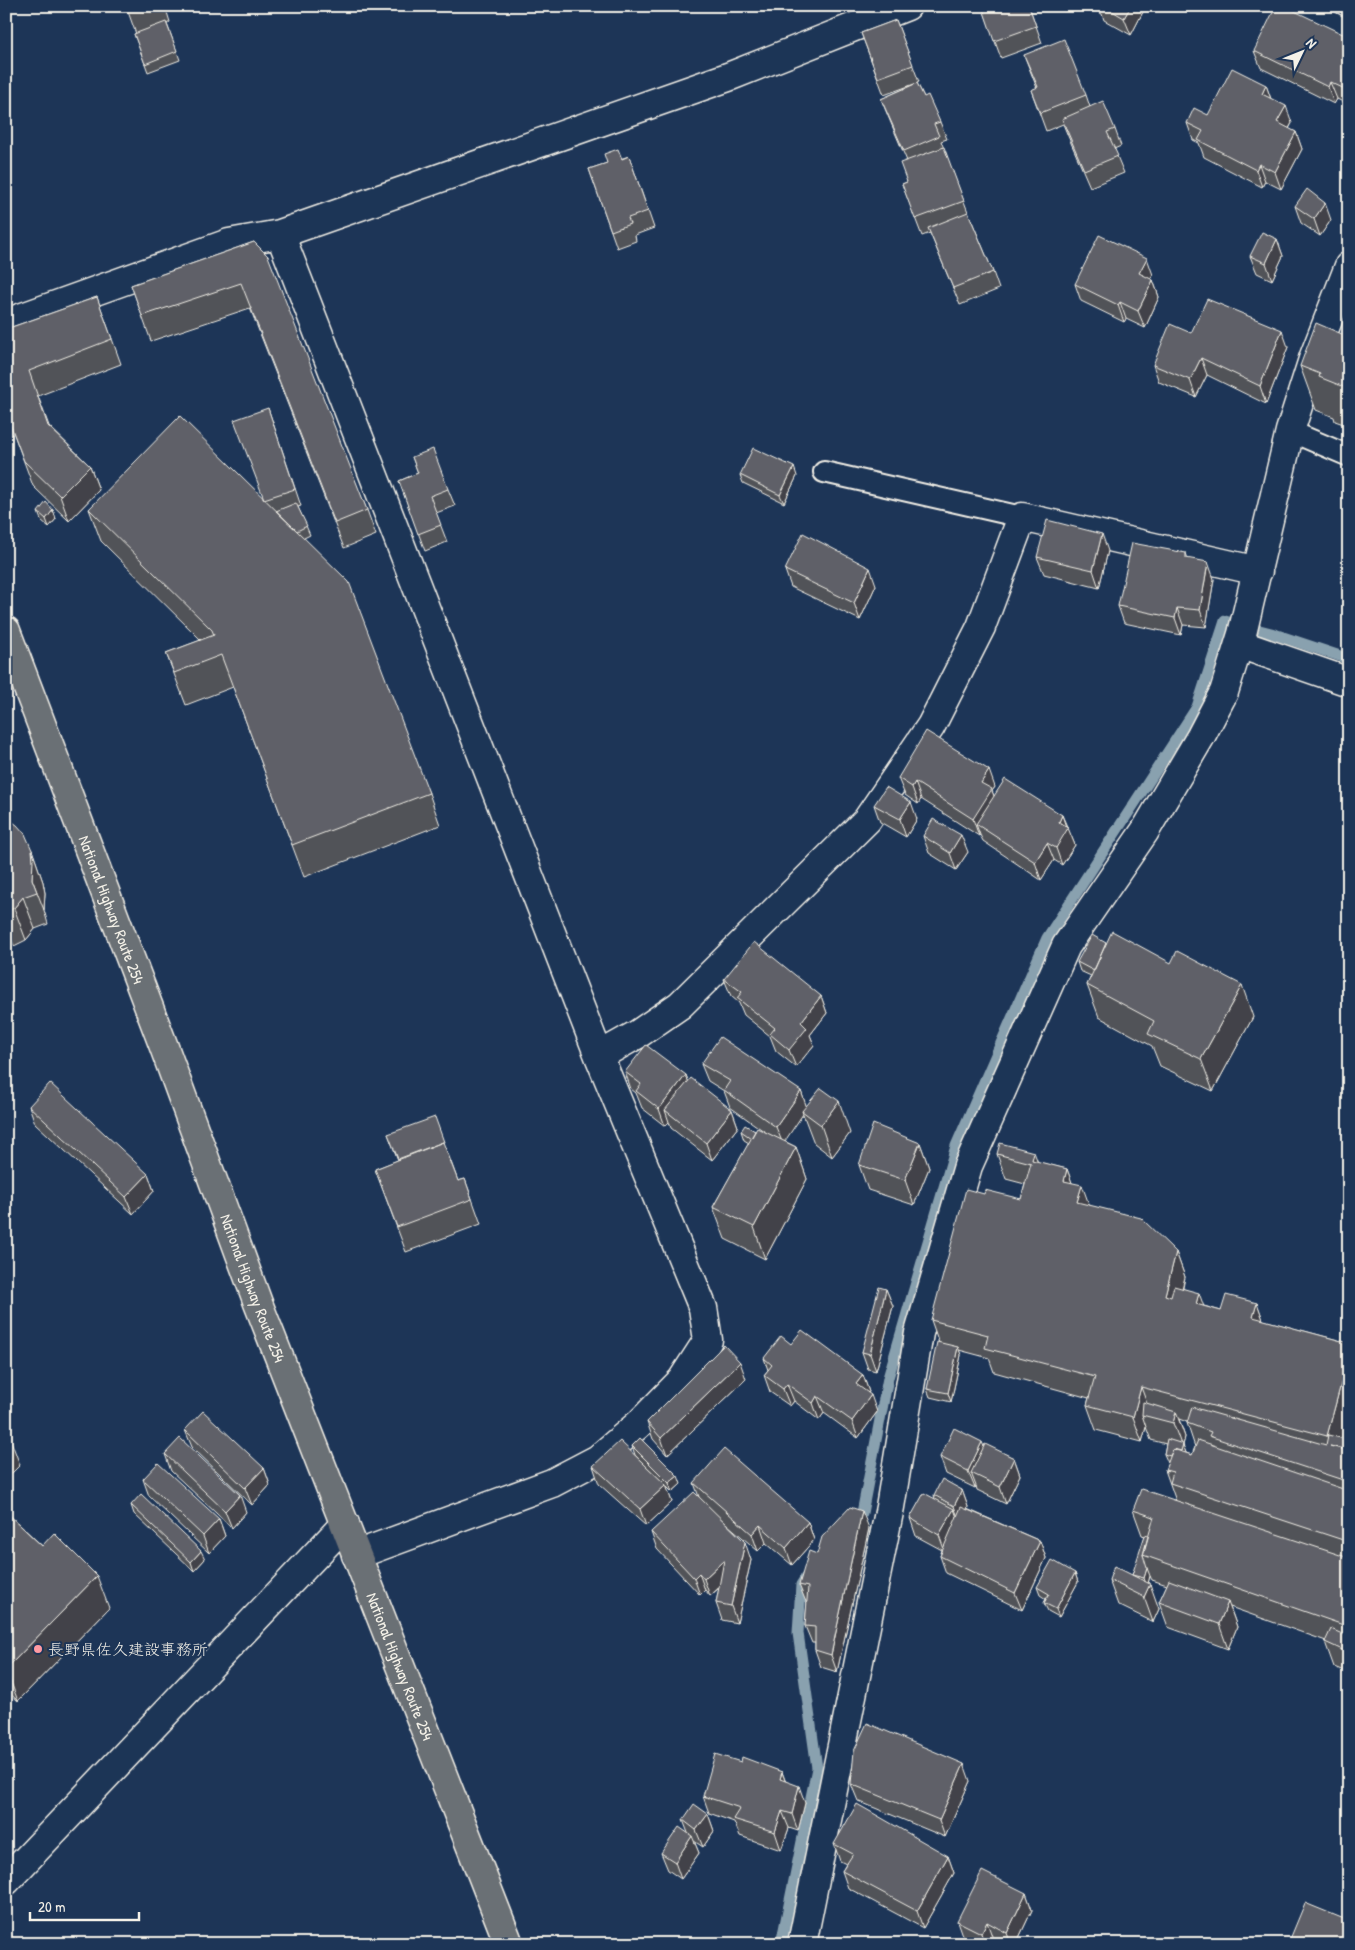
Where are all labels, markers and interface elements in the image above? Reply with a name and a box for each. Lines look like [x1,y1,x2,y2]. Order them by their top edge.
north arrow [1278,28,1328,78]
text: N [1302,34,1322,52]
street label: National Highway Route 254 [74,832,150,987]
street label: National Highway Route 254 [215,1211,291,1365]
street label: National Highway Route 254 [361,1589,439,1744]
place label: 長野県佐久建設事務所 [48,1638,208,1660]
marker: 長野県佐久建設事務所 [32,1643,44,1655]
scale bar [30,1890,139,1922]
text: 20 m [38,1896,65,1917]

